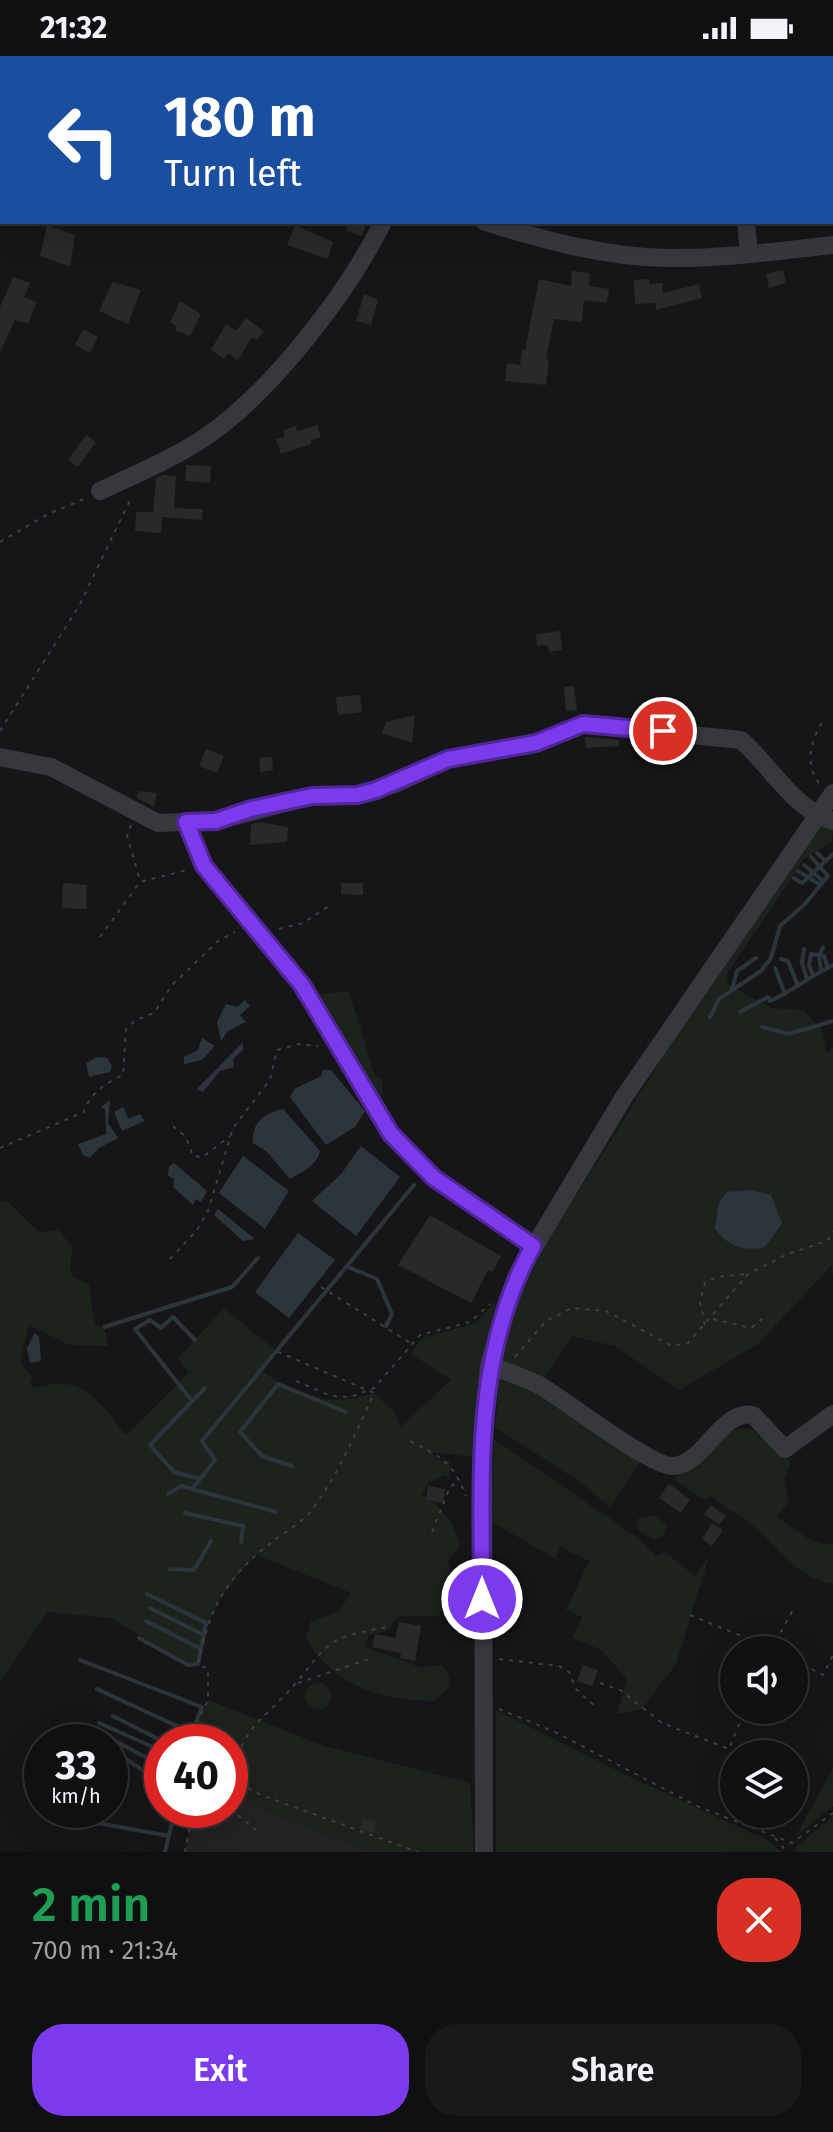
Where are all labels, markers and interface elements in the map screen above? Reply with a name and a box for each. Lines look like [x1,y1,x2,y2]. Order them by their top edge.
text: 21:32 [40,10,107,46]
text: 180 m [164,84,316,151]
icon: left [32,88,136,192]
text: Turn left [164,152,302,196]
pin [629,697,697,765]
icon: arrive [641,709,685,753]
position arrow [440,1557,524,1641]
map controls [720,1636,808,1828]
button: sound [720,1636,808,1724]
speed limit sign: 40 [144,1724,248,1828]
button: layers [720,1740,808,1828]
text: 33 [55,1742,97,1790]
text: km/h [51,1784,101,1808]
text: 2 min [32,1876,150,1934]
button: close [717,1878,801,1962]
text: 700 m · 21:34 [32,1935,178,1966]
button: Exit [32,2024,409,2116]
button: Share [425,2024,801,2116]

